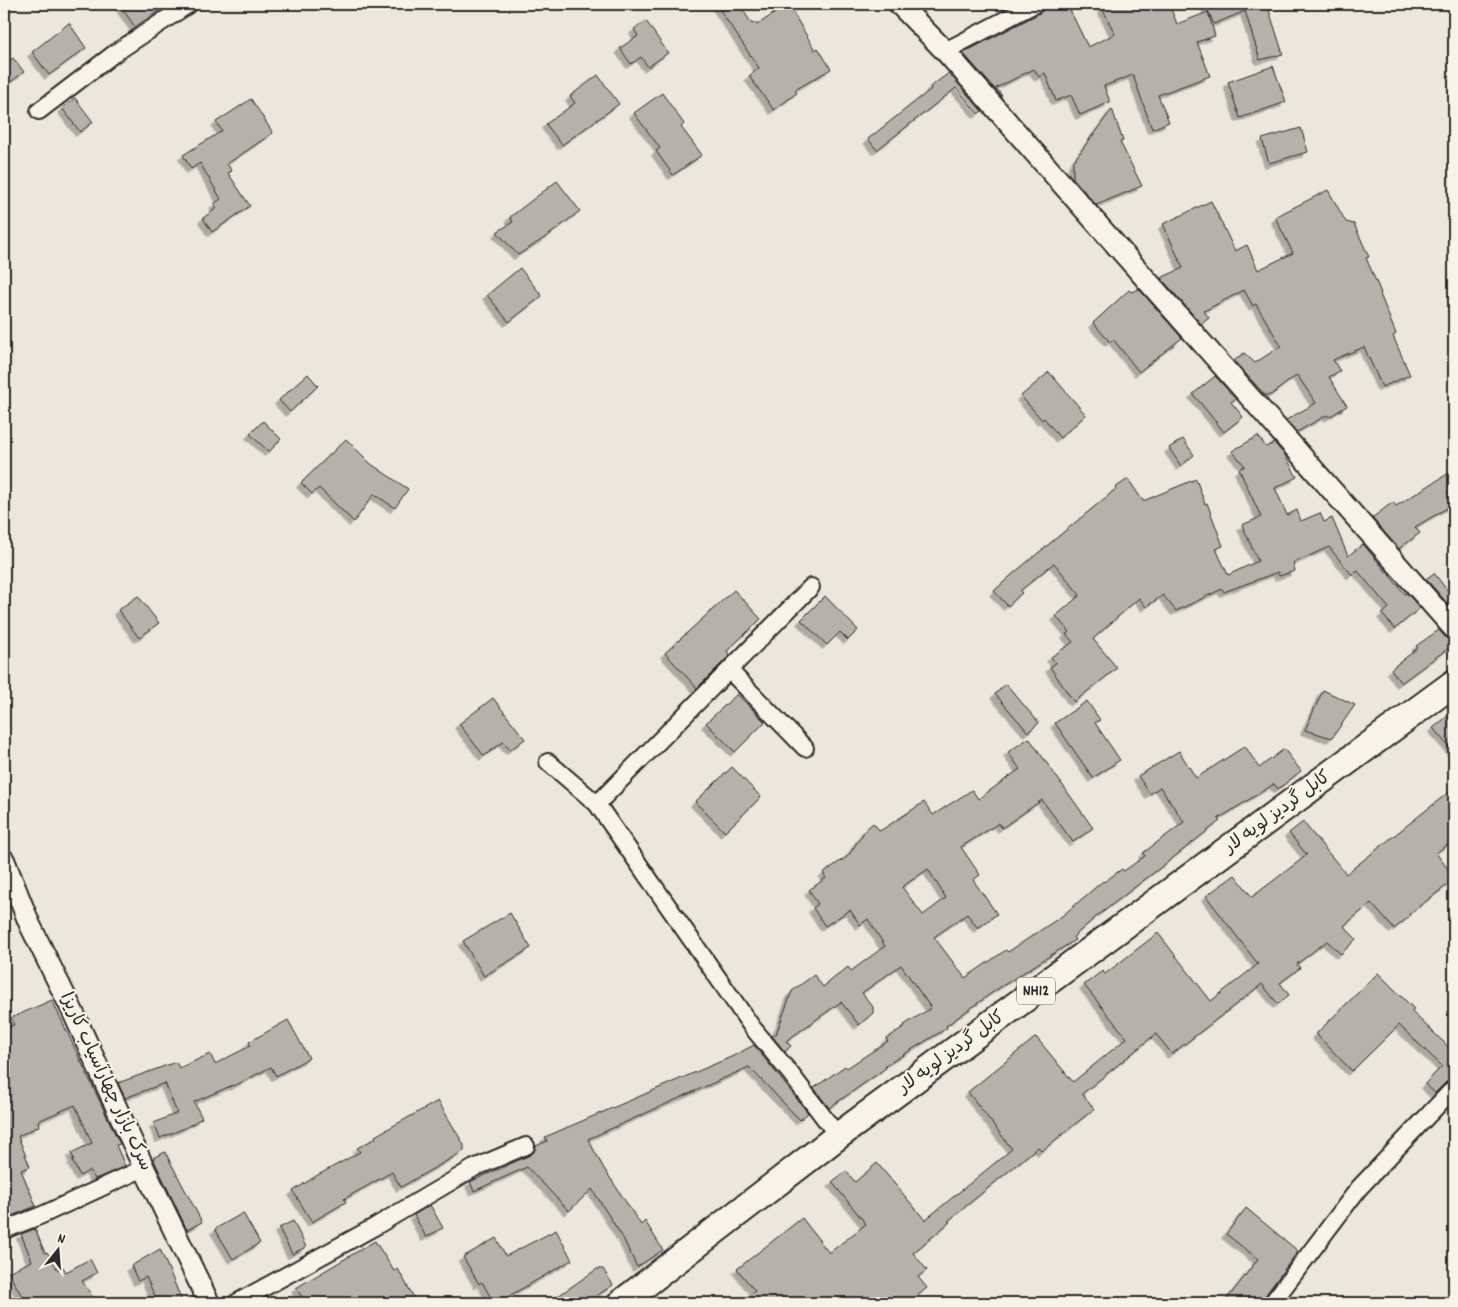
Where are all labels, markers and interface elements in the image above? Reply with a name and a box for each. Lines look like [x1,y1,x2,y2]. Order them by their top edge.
street label: کابل گردیز لویه لار [1218,766,1337,862]
road number: NH12 [1017,978,1055,1004]
street label: سرک بازار چهارآسیاب کاریزا [53,989,157,1175]
street label: کابل گردیز لویه لار [892,1006,1011,1102]
north arrow [32,1224,82,1274]
text: N [55,1229,68,1250]

